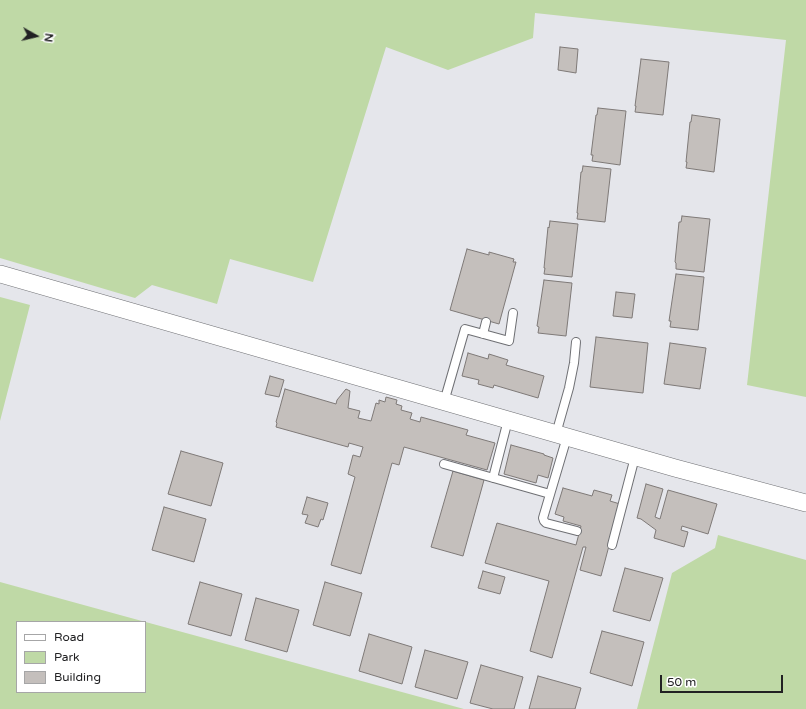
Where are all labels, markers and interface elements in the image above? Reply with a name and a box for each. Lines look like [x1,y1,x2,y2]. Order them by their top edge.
north arrow [16,16,56,56]
text: N [41,32,55,43]
legend [16,621,146,693]
text: Road [54,630,84,644]
text: Park [54,650,80,664]
scale bar [662,667,785,693]
text: Building [54,670,101,684]
text: 50 m [667,675,696,689]

